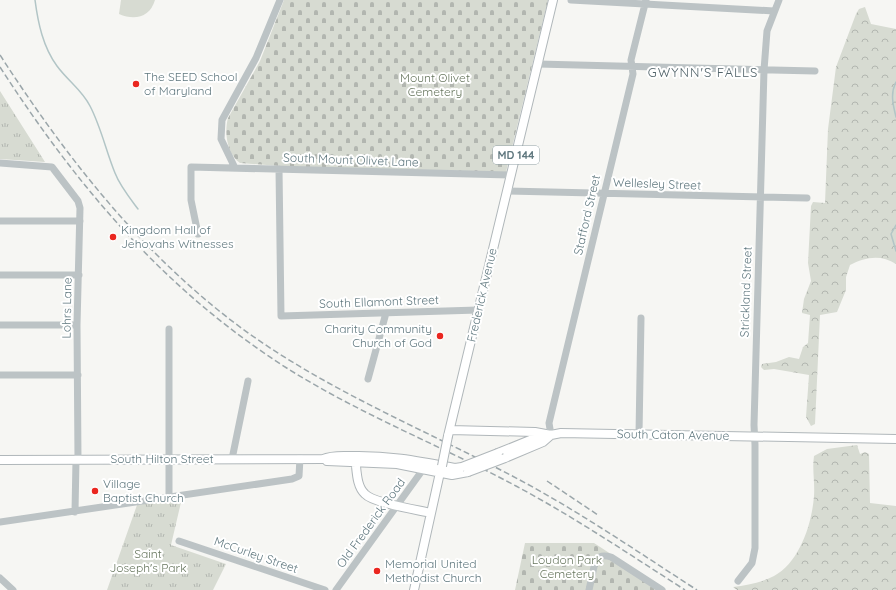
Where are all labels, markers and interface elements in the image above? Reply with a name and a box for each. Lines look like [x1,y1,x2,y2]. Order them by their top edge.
district label: GWYNN'S FALLS [648,64,758,80]
place label: The SEED School of Maryland [144,69,237,98]
park label: Mount Olivet Cemetery [400,70,470,99]
marker: The SEED School of Maryland [131,79,141,89]
road number: MD 144 [493,146,539,164]
street label: South Mount Olivet Lane [283,150,419,169]
street label: Stafford Street [570,173,603,256]
street label: Wellesley Street [613,174,701,193]
place label: Kingdom Hall of Jehovahs Witnesses [121,222,234,251]
marker: Kingdom Hall of Jehovahs Witnesses [108,232,118,242]
street label: Frederick Avenue [463,246,500,343]
street label: Strickland Street [736,246,755,338]
street label: Lohrs Lane [58,277,75,339]
street label: South Ellamont Street [319,292,439,311]
place label: Charity Community Church of God [325,321,432,350]
marker: Charity Community Church of God [435,331,445,341]
street label: South Caton Avenue [617,426,730,443]
street label: South Hilton Street [110,451,214,466]
street label: Old Frederick Road [333,475,408,570]
place label: Village Baptist Church [103,476,184,505]
marker: Village Baptist Church [90,486,100,496]
street label: McCurley Street [212,533,300,576]
park label: Saint Joseph's Park [109,546,187,575]
park label: Loudon Park Cemetery [532,552,602,581]
place label: Memorial United Methodist Church [385,556,482,585]
marker: Memorial United Methodist Church [372,566,382,576]

